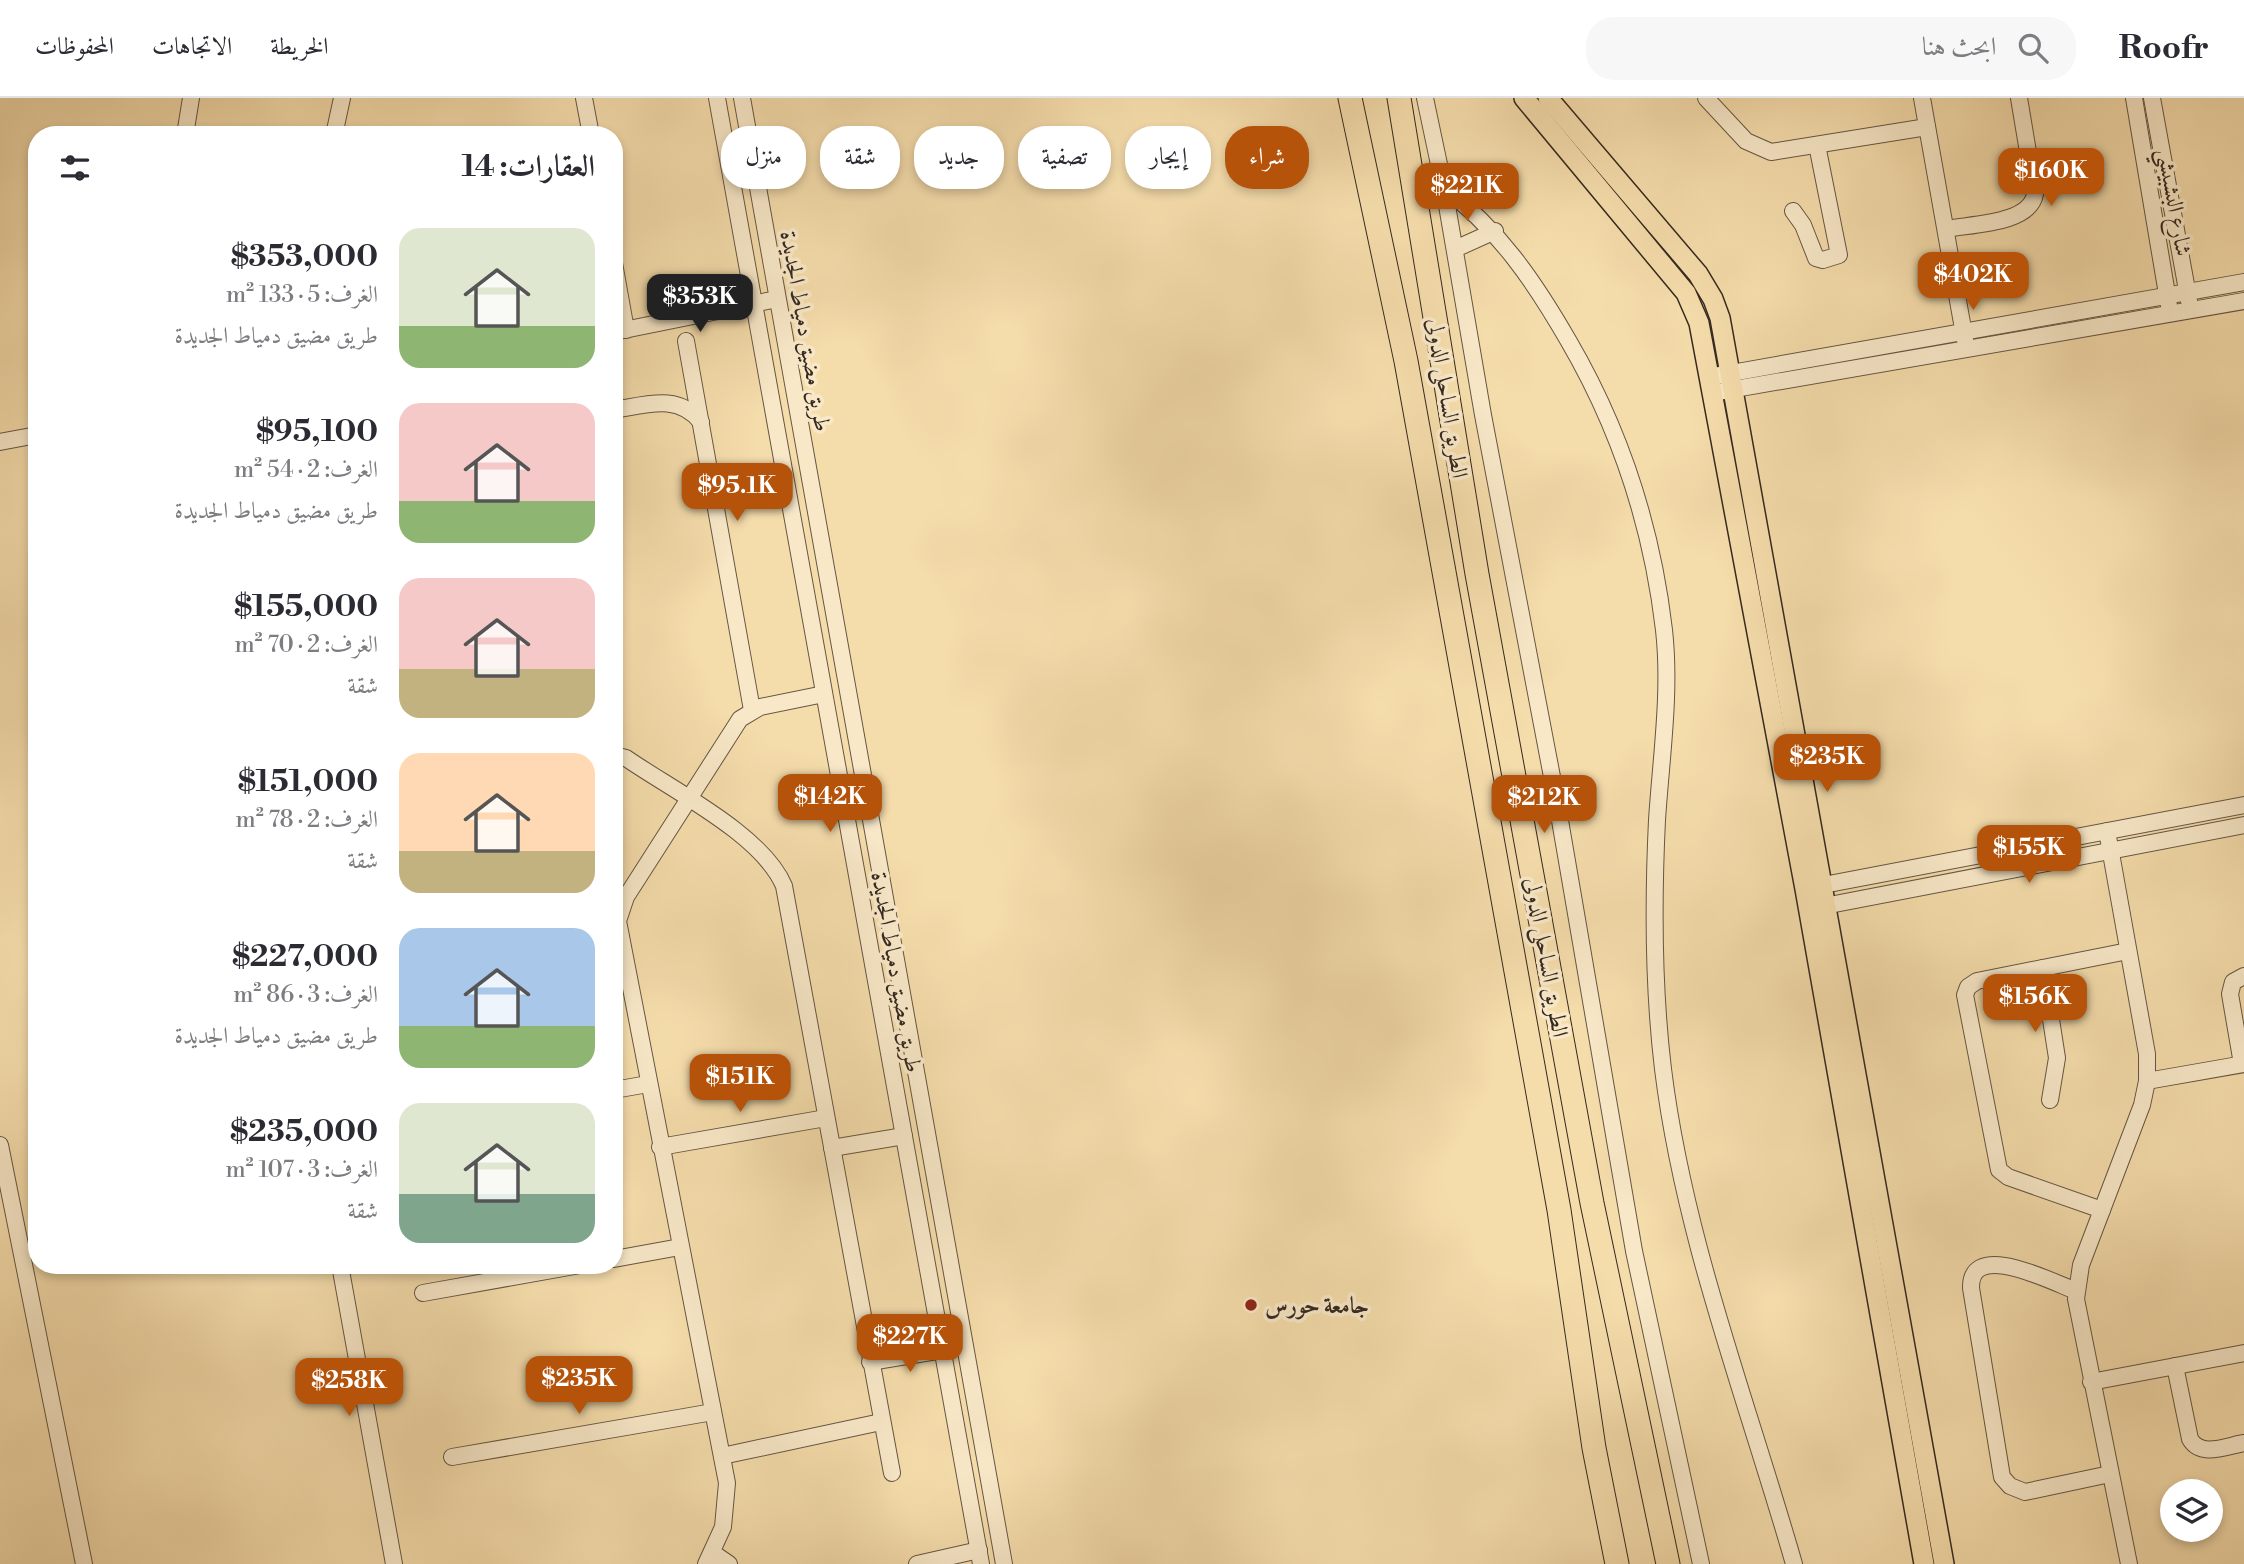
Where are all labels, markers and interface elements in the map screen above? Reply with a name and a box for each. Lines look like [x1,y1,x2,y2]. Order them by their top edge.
search box [1586,17,2076,80]
text: Roofr [2118,28,2209,69]
icon: search [2014,29,2052,67]
text: ابحث هنا [1922,31,1996,63]
text: المحفوظات [35,32,114,62]
text: الاتجاهات [152,32,232,62]
text: الخريطة [270,32,329,62]
chip: منزل [721,126,806,189]
chip: شقة [820,126,900,189]
chip: جديد [914,126,1004,189]
chip: تصفية [1018,126,1111,189]
chip: إيجار [1125,126,1211,189]
chip: شراء [1225,126,1309,189]
street label: شارع البشبيشي [2144,146,2197,260]
text: العقارات: 14 [462,148,595,186]
pin: $160K [2002,148,2100,208]
icon: filters [56,149,94,187]
text: $160K [2014,157,2088,185]
pin: $221K [1418,164,1516,223]
text: $221K [1431,172,1503,200]
street label: طريق مضيق دمياط الجديدة [774,228,836,434]
text: $353,000 [231,238,378,276]
pin: $402K [1924,252,2022,312]
icon: home [455,256,539,340]
text: $402K [1934,261,2012,289]
pin: $353K [651,274,749,334]
text: الغرف: 5 · 133 m² [226,281,378,309]
text: $353K [663,283,737,311]
street label: الطريق الساحلى الدولى [1418,316,1474,481]
text: طريق مضيق دمياط الجديدة [174,322,378,350]
text: $95,100 [256,413,378,451]
icon: home [455,431,539,515]
text: الغرف: 2 · 54 m² [234,456,378,484]
pin: $95.1K [680,464,794,523]
text: $95.1K [698,472,776,500]
text: طريق مضيق دمياط الجديدة [174,497,378,525]
text: $155,000 [234,588,378,626]
icon: home [455,606,539,690]
text: الغرف: 2 · 70 m² [234,631,378,659]
text: شقة [348,672,378,700]
pin: $235K [1778,734,1876,794]
text: $235K [1790,743,1864,771]
text: $151,000 [238,763,378,801]
pin: $142K [781,774,879,834]
pin: $212K [1495,776,1593,835]
icon: home [455,781,539,865]
text: $142K [794,783,866,811]
text: $212K [1508,784,1580,812]
text: الغرف: 2 · 78 m² [236,806,378,834]
pin: $155K [1980,826,2078,885]
text: $155K [1993,834,2065,862]
text: شقة [348,847,378,875]
street label: طريق مضيق دمياط الجديدة [865,869,927,1075]
street label: الطريق الساحلى الدولى [1515,875,1574,1040]
text: $227,000 [232,938,378,976]
icon: home [455,956,539,1040]
pin: $156K [1986,974,2084,1034]
text: الغرف: 3 · 86 m² [233,981,378,1009]
text: $156K [1999,983,2071,1011]
text: طريق مضيق دمياط الجديدة [174,1022,378,1050]
pin: $151K [691,1054,789,1114]
text: $151K [706,1063,774,1091]
text: $235,000 [230,1113,378,1151]
icon: home [455,1131,539,1215]
text: الغرف: 3 · 107 m² [225,1156,378,1184]
text: شقة [348,1197,378,1225]
place label: جامعة حورس [1265,1292,1369,1320]
marker: جامعة حورس [1243,1297,1259,1313]
pin: $227K [861,1314,959,1374]
text: $227K [873,1323,947,1351]
pin: $235K [530,1356,628,1416]
pin: $258K [300,1358,398,1418]
text: $235K [542,1365,616,1393]
text: $258K [311,1367,387,1395]
map controls [2160,1479,2223,1542]
button: layers [2160,1479,2223,1542]

